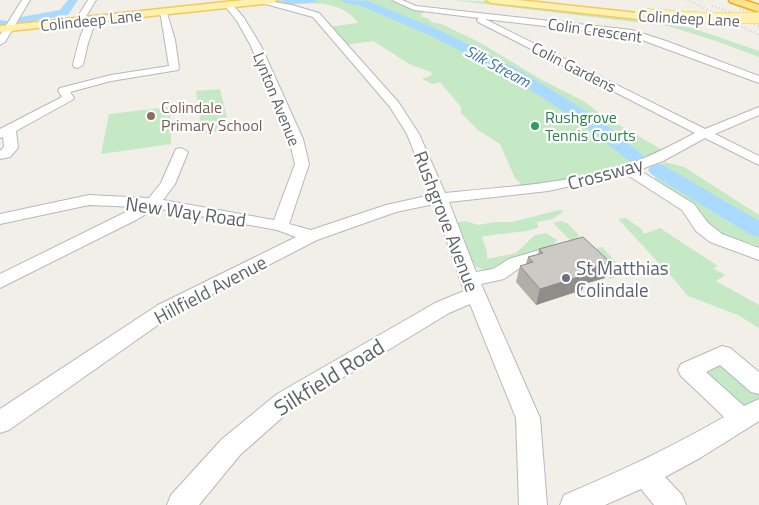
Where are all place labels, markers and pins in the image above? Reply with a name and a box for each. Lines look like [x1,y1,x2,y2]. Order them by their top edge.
place label: Colindale Primary School [161,95,263,137]
place label: Rushgrove Tennis Courts [545,105,636,147]
marker: Colindale Primary School [145,110,157,122]
marker: Rushgrove Tennis Courts [529,120,541,132]
place label: St Matthias Colindale [576,253,669,304]
marker: St Matthias Colindale [560,272,572,284]

